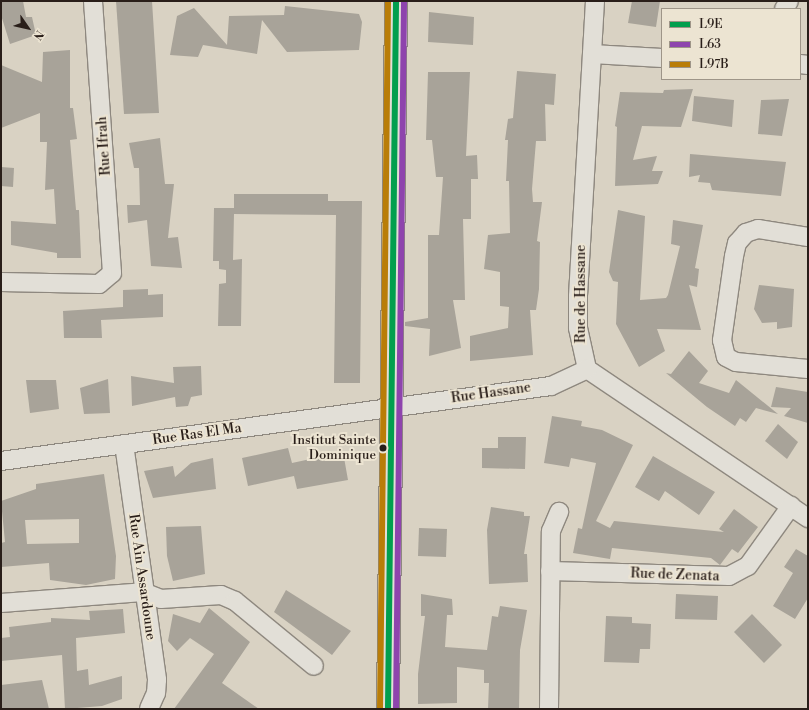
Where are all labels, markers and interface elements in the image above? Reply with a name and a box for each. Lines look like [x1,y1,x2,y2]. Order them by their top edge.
north arrow [8,8,48,48]
legend [661,8,801,80]
text: L9E [699,17,723,32]
text: N [30,27,46,42]
text: L63 [699,37,721,52]
text: L97B [699,57,729,72]
street label: Rue Ifrah [94,116,114,176]
street label: Rue de Hassane [573,245,589,343]
street label: Rue Hassane [450,379,532,407]
street label: Rue Ras El Ma [151,419,243,449]
place label: Institut Sainte Dominique [292,433,376,464]
marker: Institut Sainte Dominique [378,443,388,453]
street label: Rue Ain Assardoune [125,513,159,641]
street label: Rue de Zenata [630,565,720,585]

